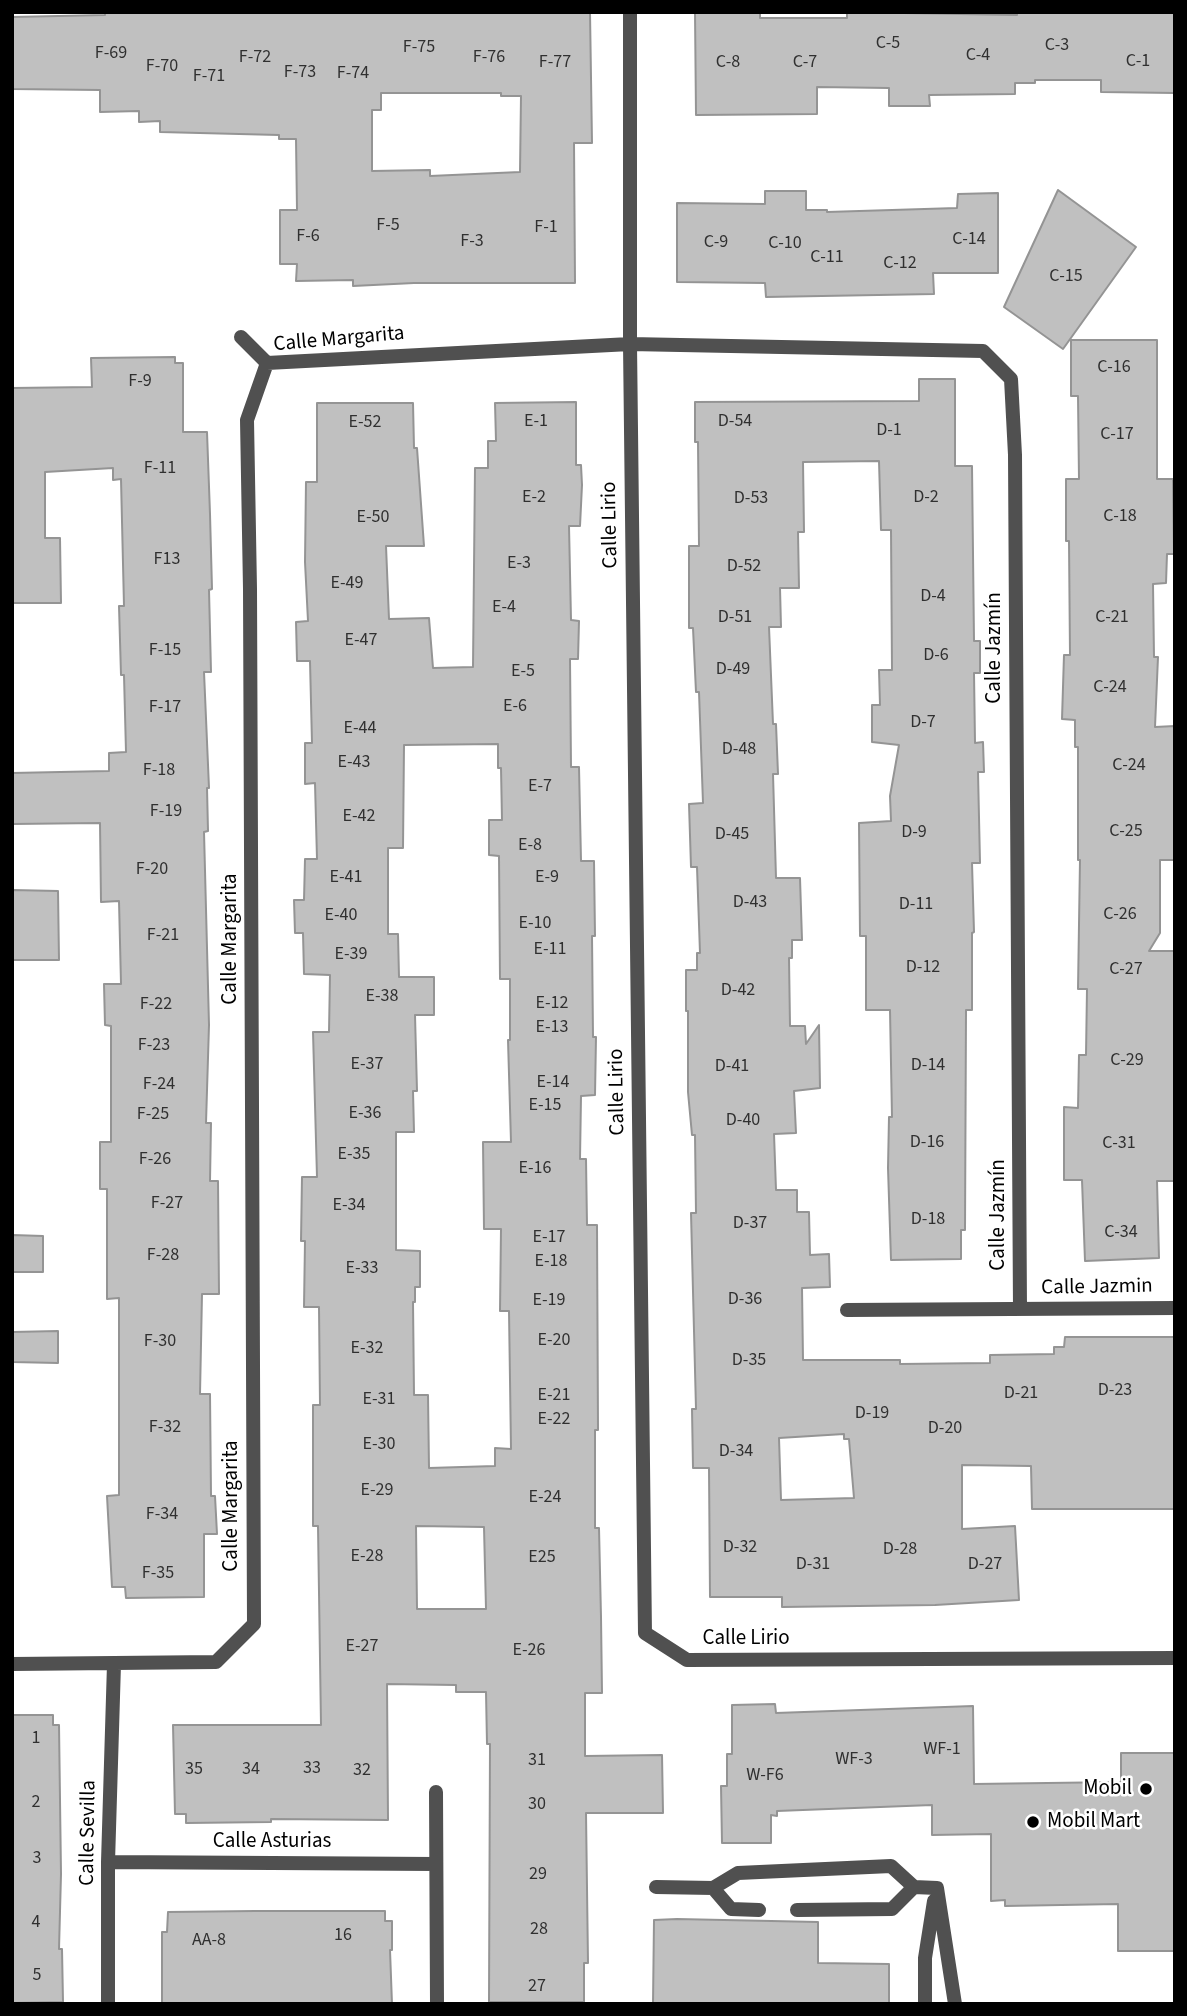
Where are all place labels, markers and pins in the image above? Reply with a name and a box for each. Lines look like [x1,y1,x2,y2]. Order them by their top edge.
place label: Mobil [1083,1776,1132,1802]
marker: Mobil [1138,1781,1154,1797]
place label: Mobil Mart [1047,1809,1140,1835]
marker: Mobil Mart [1025,1814,1041,1830]

